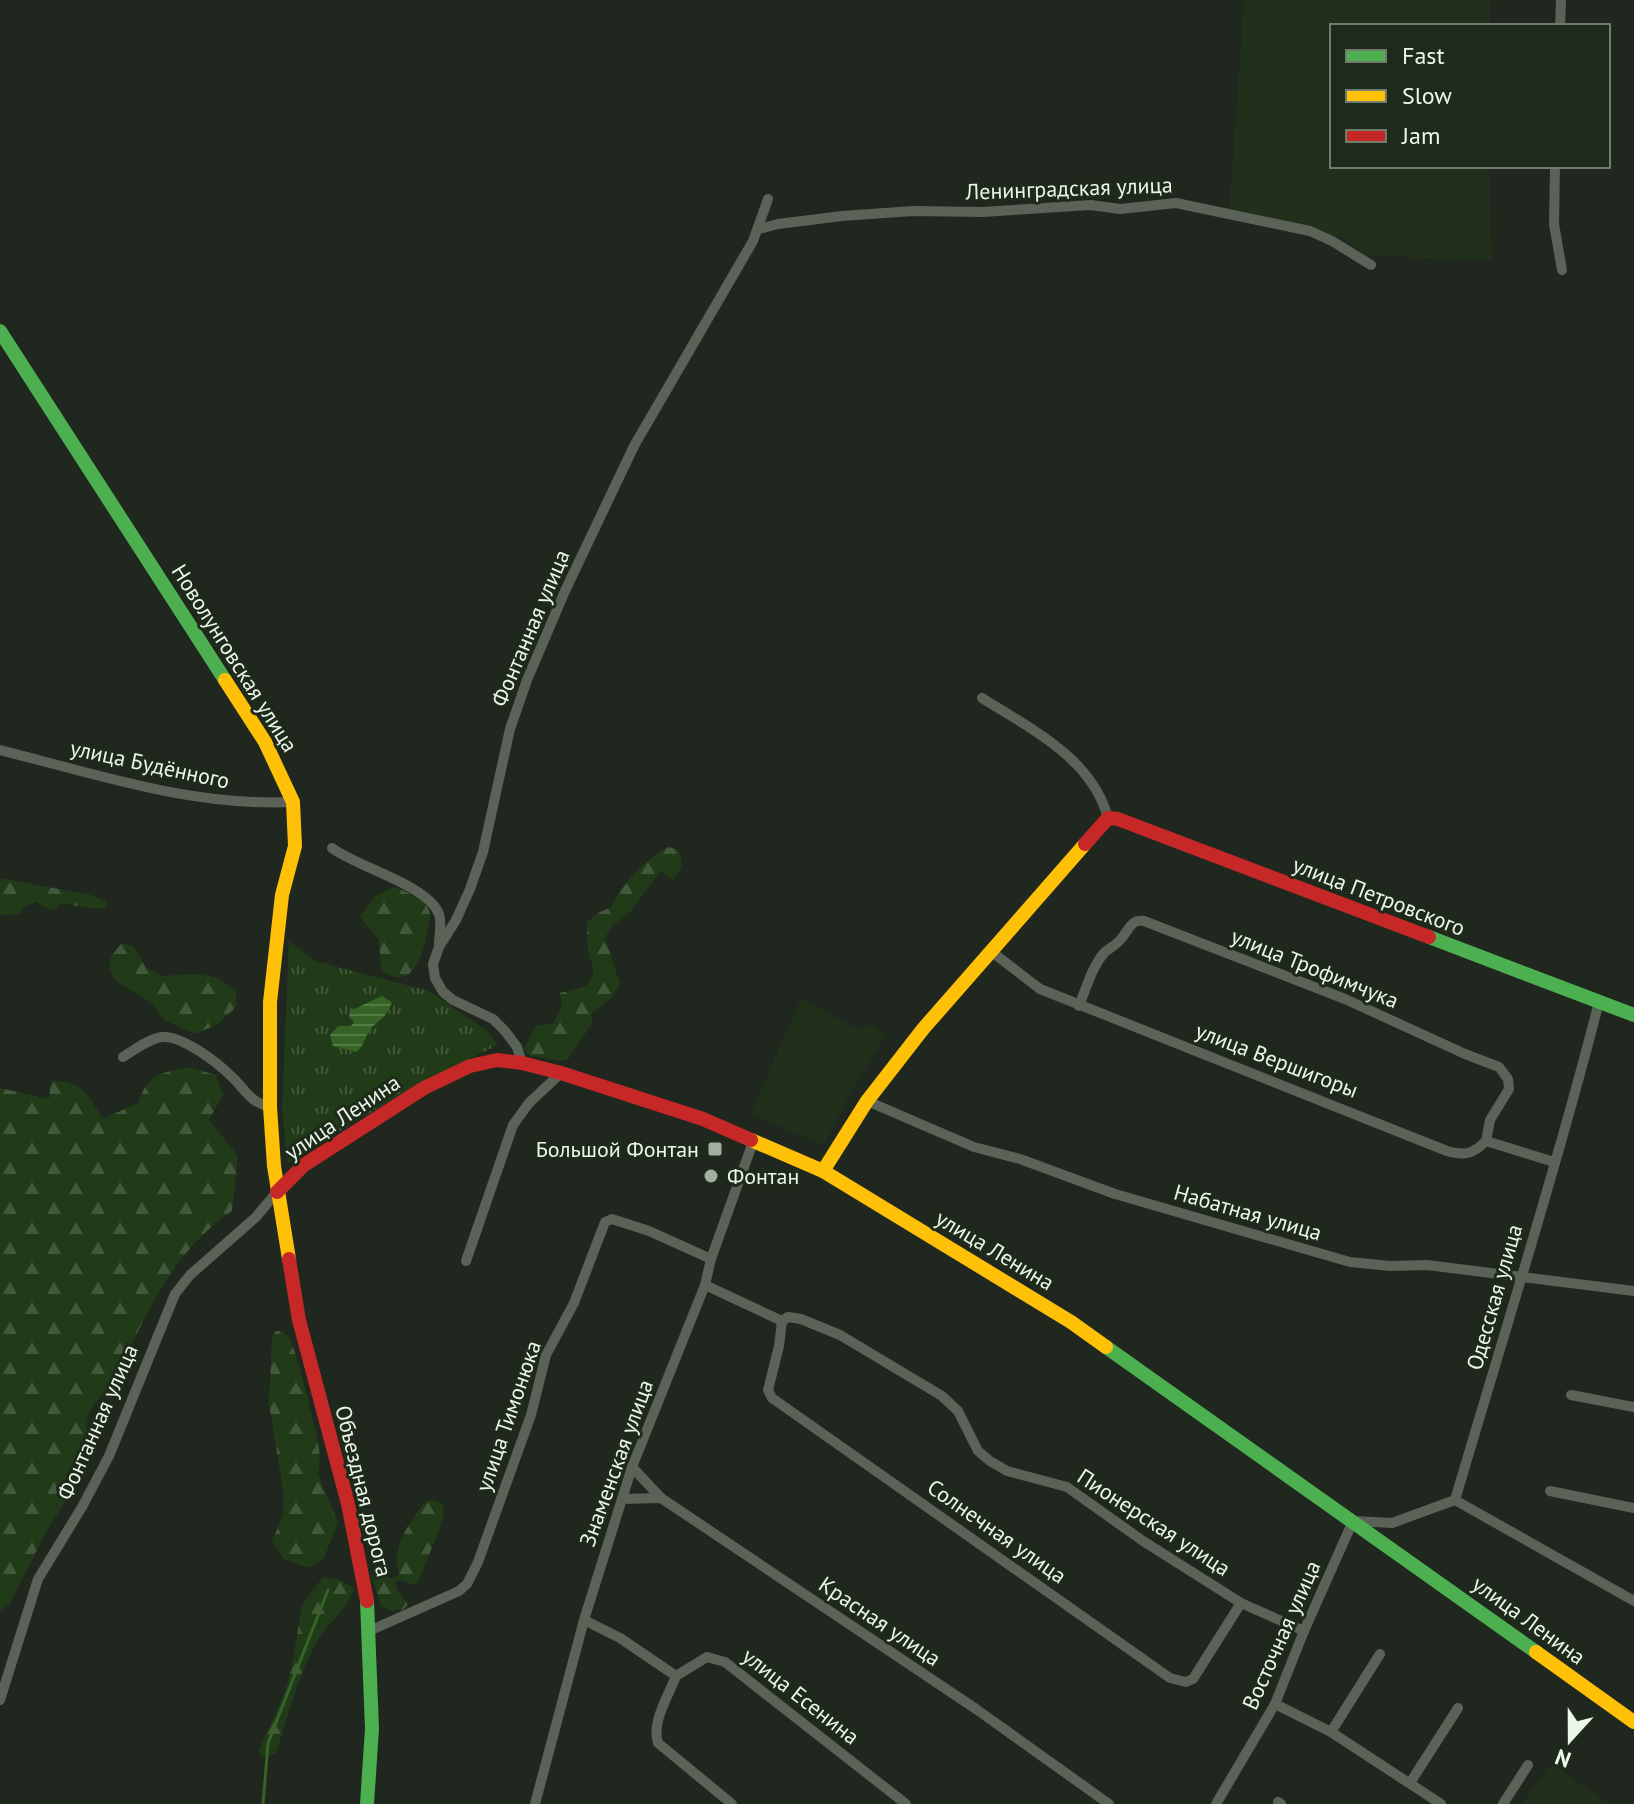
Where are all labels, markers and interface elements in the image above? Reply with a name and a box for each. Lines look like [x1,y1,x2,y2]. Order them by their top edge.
legend [1330,24,1610,168]
text: Fast [1402,40,1445,71]
text: Slow [1402,80,1452,111]
text: Jam [1401,120,1440,151]
street label: Ленинградская улица [964,170,1173,206]
street label: Фонтанная улица [484,545,576,711]
street label: Новолунговская улица [166,559,304,757]
street label: улица Будённого [68,733,232,795]
street label: улица Петровского [1289,850,1469,942]
street label: улица Трофимчука [1227,922,1403,1014]
street label: улица Вершигоры [1192,1016,1362,1104]
street label: улица Ленина [279,1068,405,1166]
place label: Большой Фонтан [536,1135,699,1163]
marker: Большой Фонтан [706,1140,724,1158]
place label: Фонтан [727,1162,799,1190]
marker: Фонтан [702,1167,720,1185]
street label: Набатная улица [1171,1178,1325,1246]
street label: улица Ленина [931,1204,1059,1296]
street label: Одесская улица [1460,1221,1528,1373]
street label: улица Тимонюка [469,1337,547,1495]
street label: Фонтанная улица [50,1340,144,1504]
street label: Знаменская улица [573,1376,659,1550]
street label: Объездная дорога [329,1402,399,1580]
street label: Пионерская улица [1072,1462,1236,1582]
street label: Солнечная улица [922,1473,1072,1589]
street label: Восточная улица [1236,1556,1326,1714]
street label: Красная улица [814,1570,946,1672]
street label: улица Ленина [1467,1570,1591,1670]
street label: улица Есенина [737,1642,865,1750]
north arrow [1530,1700,1610,1780]
text: N [1551,1743,1575,1774]

